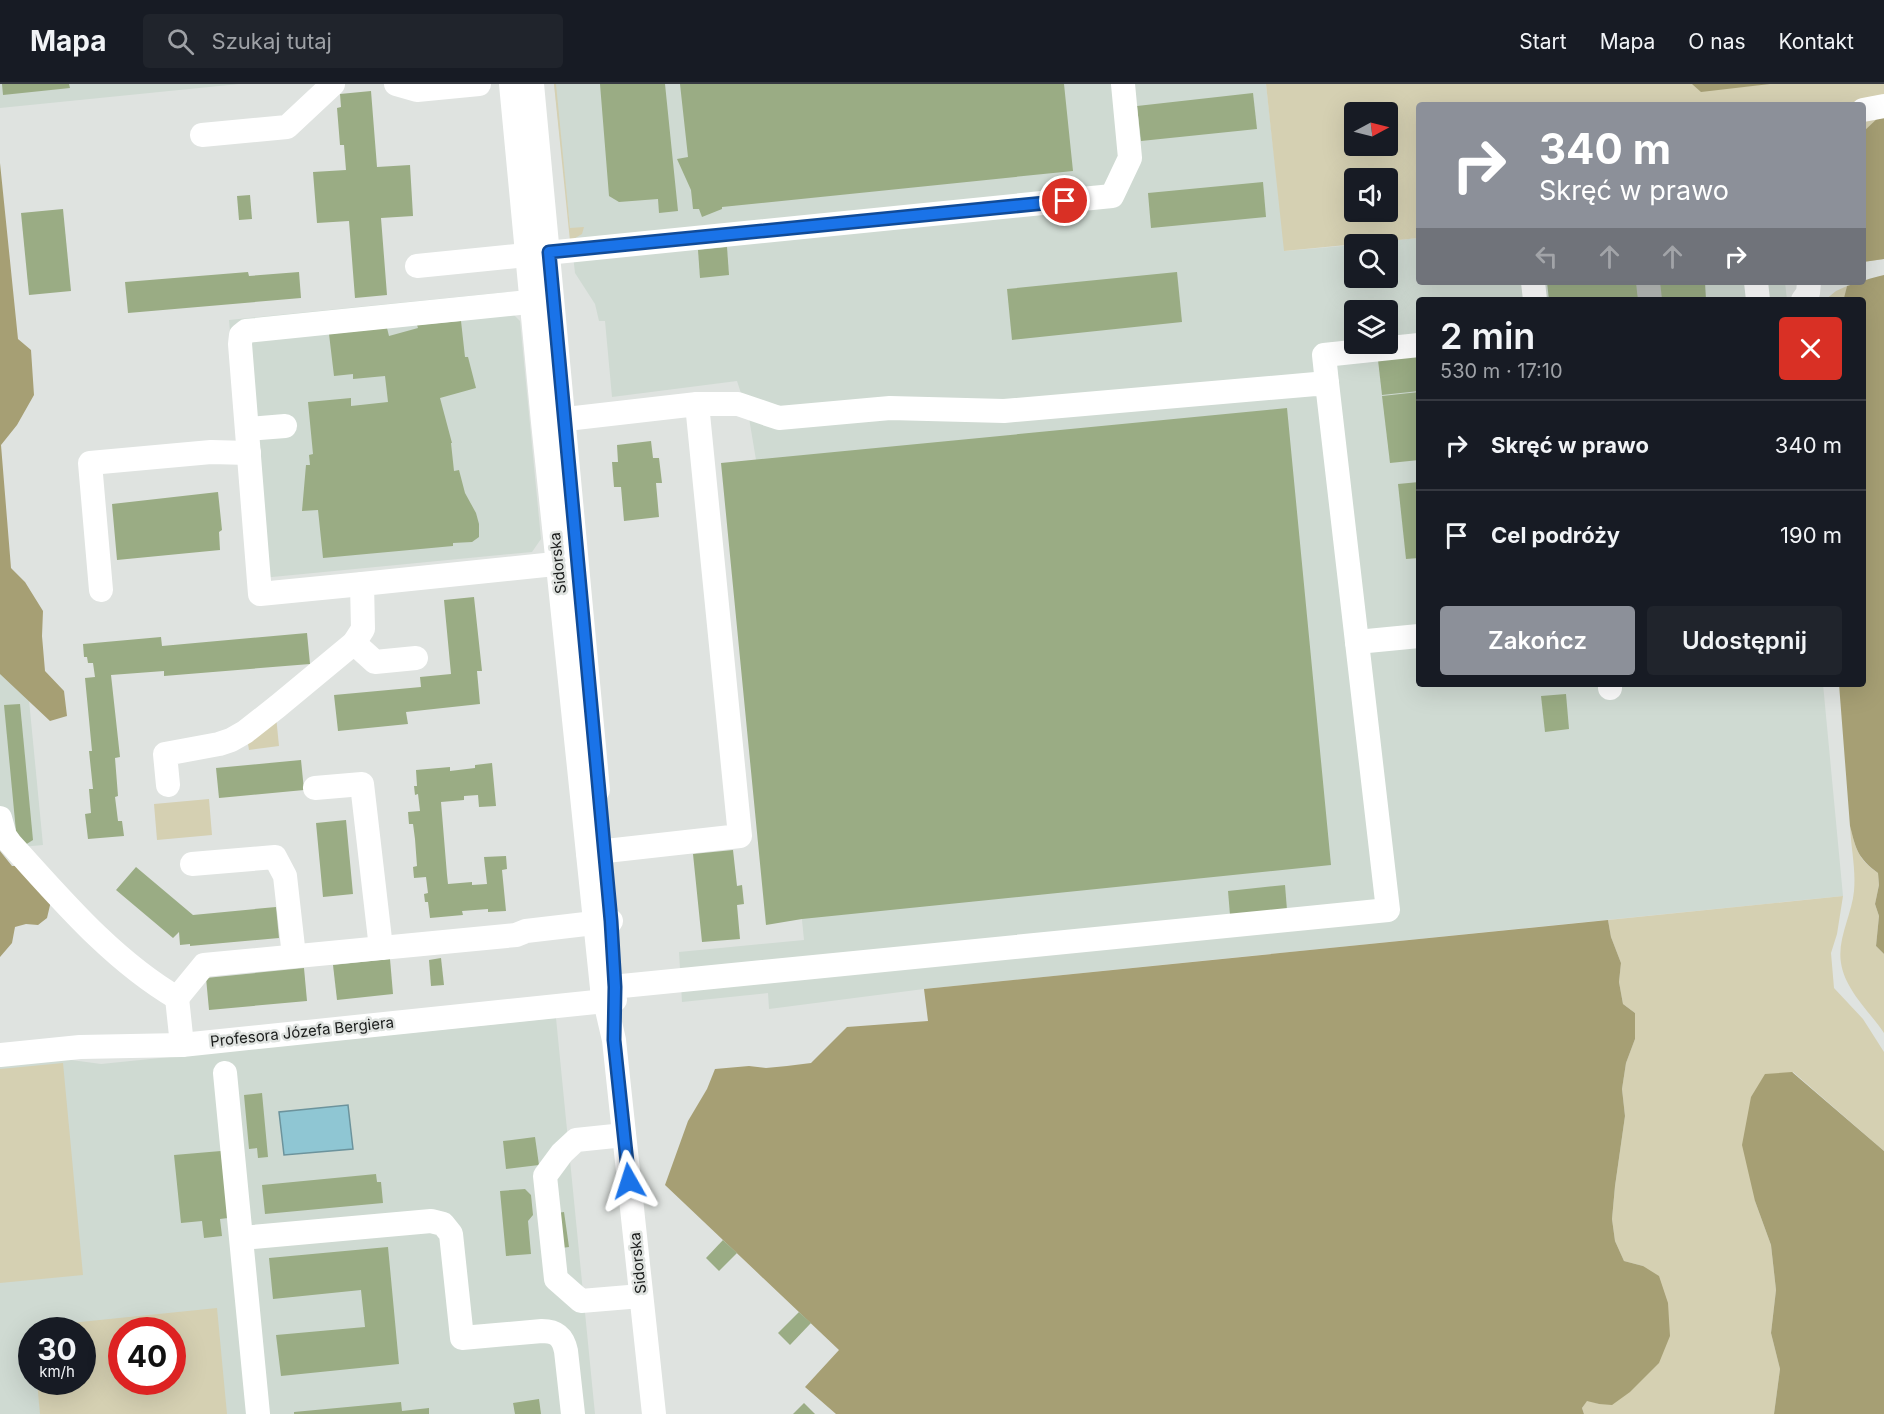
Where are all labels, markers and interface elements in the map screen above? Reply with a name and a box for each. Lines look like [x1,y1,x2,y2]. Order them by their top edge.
search box [143,14,563,68]
text: Mapa [30,24,107,58]
icon: search [164,25,197,58]
text: Szukaj tutaj [212,28,332,54]
text: Start [1519,29,1567,54]
text: Mapa [1600,29,1655,54]
text: O nas [1688,29,1746,54]
text: Kontakt [1779,29,1854,54]
north arrow [1344,102,1398,156]
map controls [1344,102,1398,354]
text: 340 m [1539,123,1671,174]
icon: right [1440,126,1518,204]
button: sound [1344,168,1398,222]
text: Skręć w prawo [1539,174,1729,207]
pin [1039,175,1090,226]
icon: arrive [1048,184,1081,217]
button: search [1344,234,1398,288]
icon: left [1530,240,1563,273]
icon: ahead [1593,240,1626,273]
icon: ahead [1656,240,1689,273]
icon: right [1719,240,1752,273]
button: layers [1344,300,1398,354]
text: 2 min [1440,314,1535,358]
button: close [1779,317,1842,380]
text: 530 m · 17:10 [1440,359,1563,383]
icon: right [1440,429,1473,462]
text: Skręć w prawo [1491,432,1649,458]
text: 340 m [1775,432,1842,458]
icon: arrive [1440,519,1473,552]
text: Cel podróży [1491,522,1620,548]
text: 190 m [1780,522,1842,548]
street label: Sidorska [545,531,570,595]
button: Zakończ [1440,606,1635,675]
button: Udostępnij [1647,606,1842,675]
street label: Profesora Józefa Bergiera [209,1012,395,1051]
position arrow [597,1149,661,1213]
street label: Sidorska [625,1231,650,1295]
speed limit sign: 40 [108,1317,186,1395]
text: 30 [37,1331,77,1367]
text: km/h [39,1362,75,1381]

